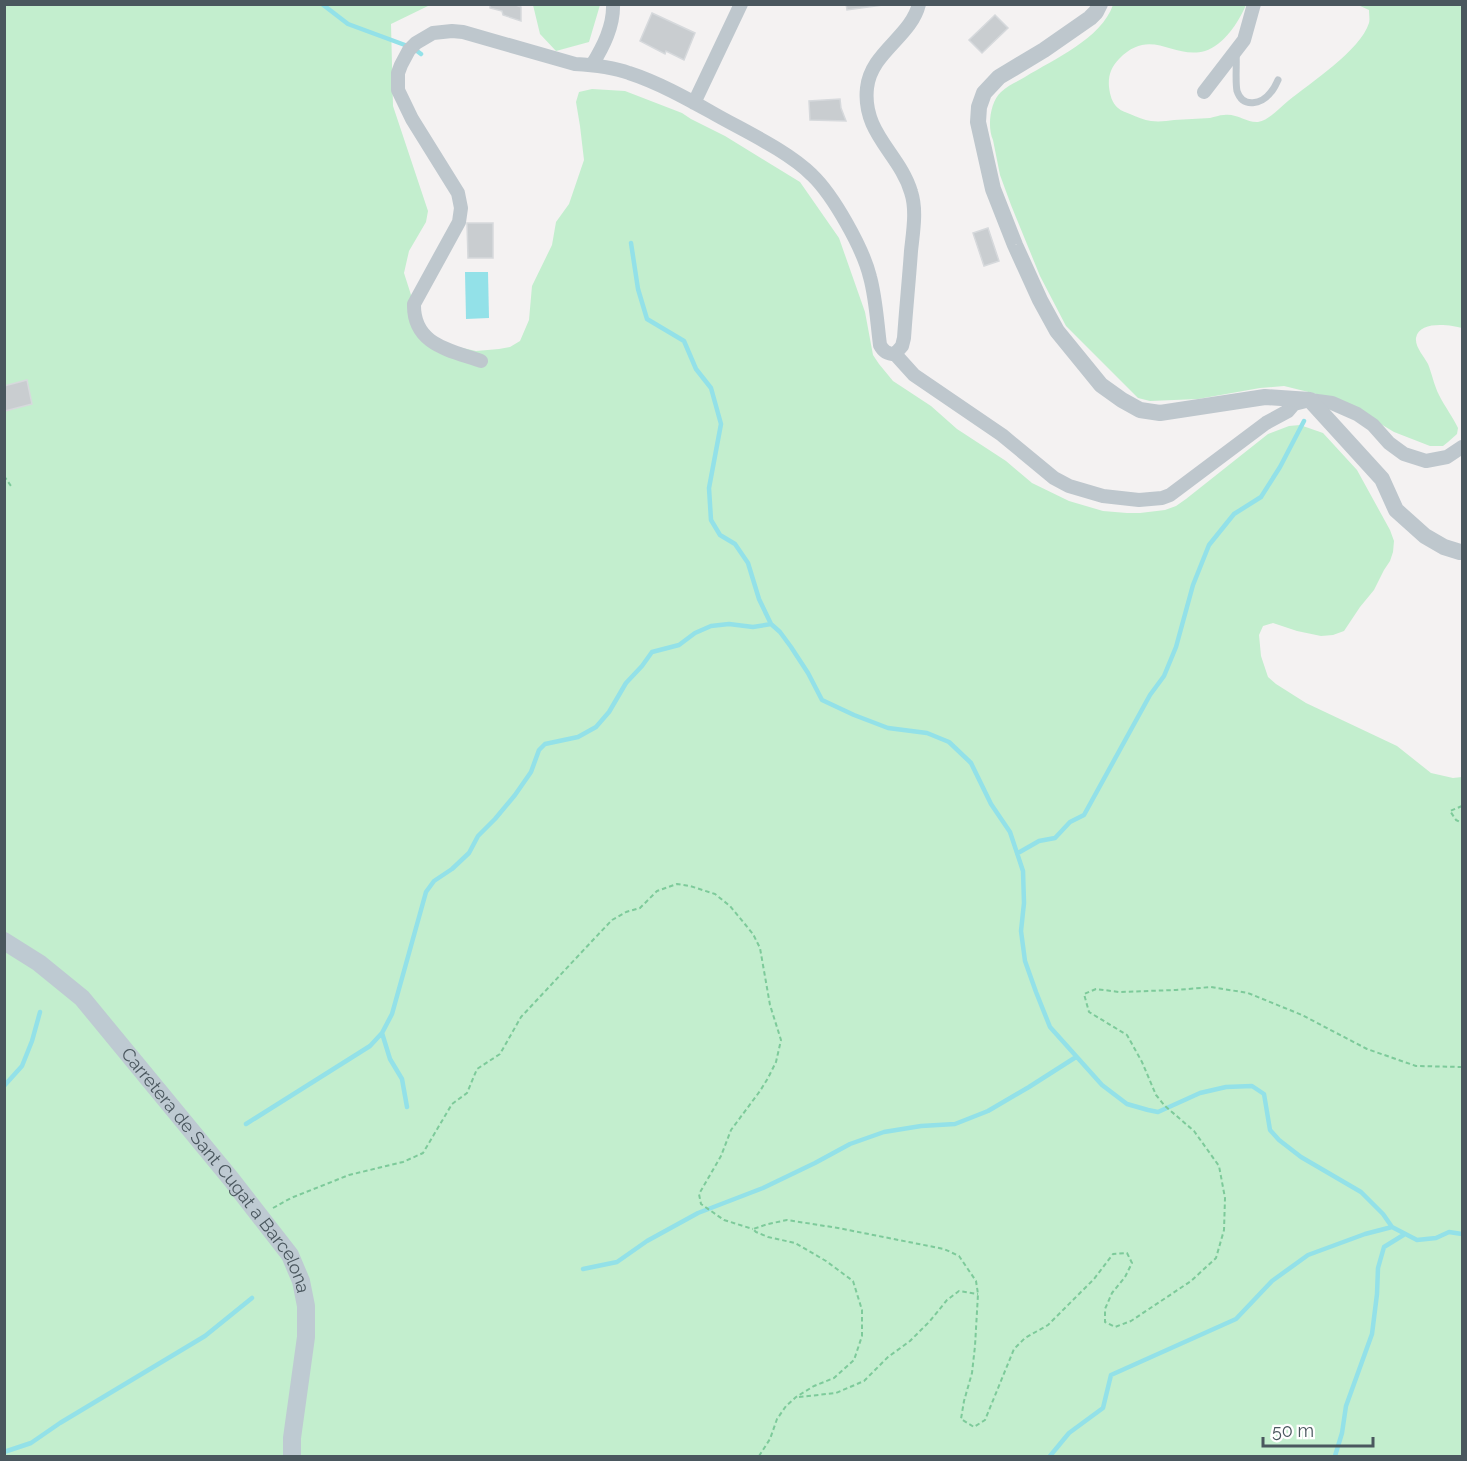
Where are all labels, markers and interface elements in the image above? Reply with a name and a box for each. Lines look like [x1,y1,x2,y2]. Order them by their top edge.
street label: Carretera de Sant Cugat a Barcelona [117,1043,314,1295]
scale bar [1263,1410,1372,1448]
text: 50 m [1272,1420,1314,1441]

